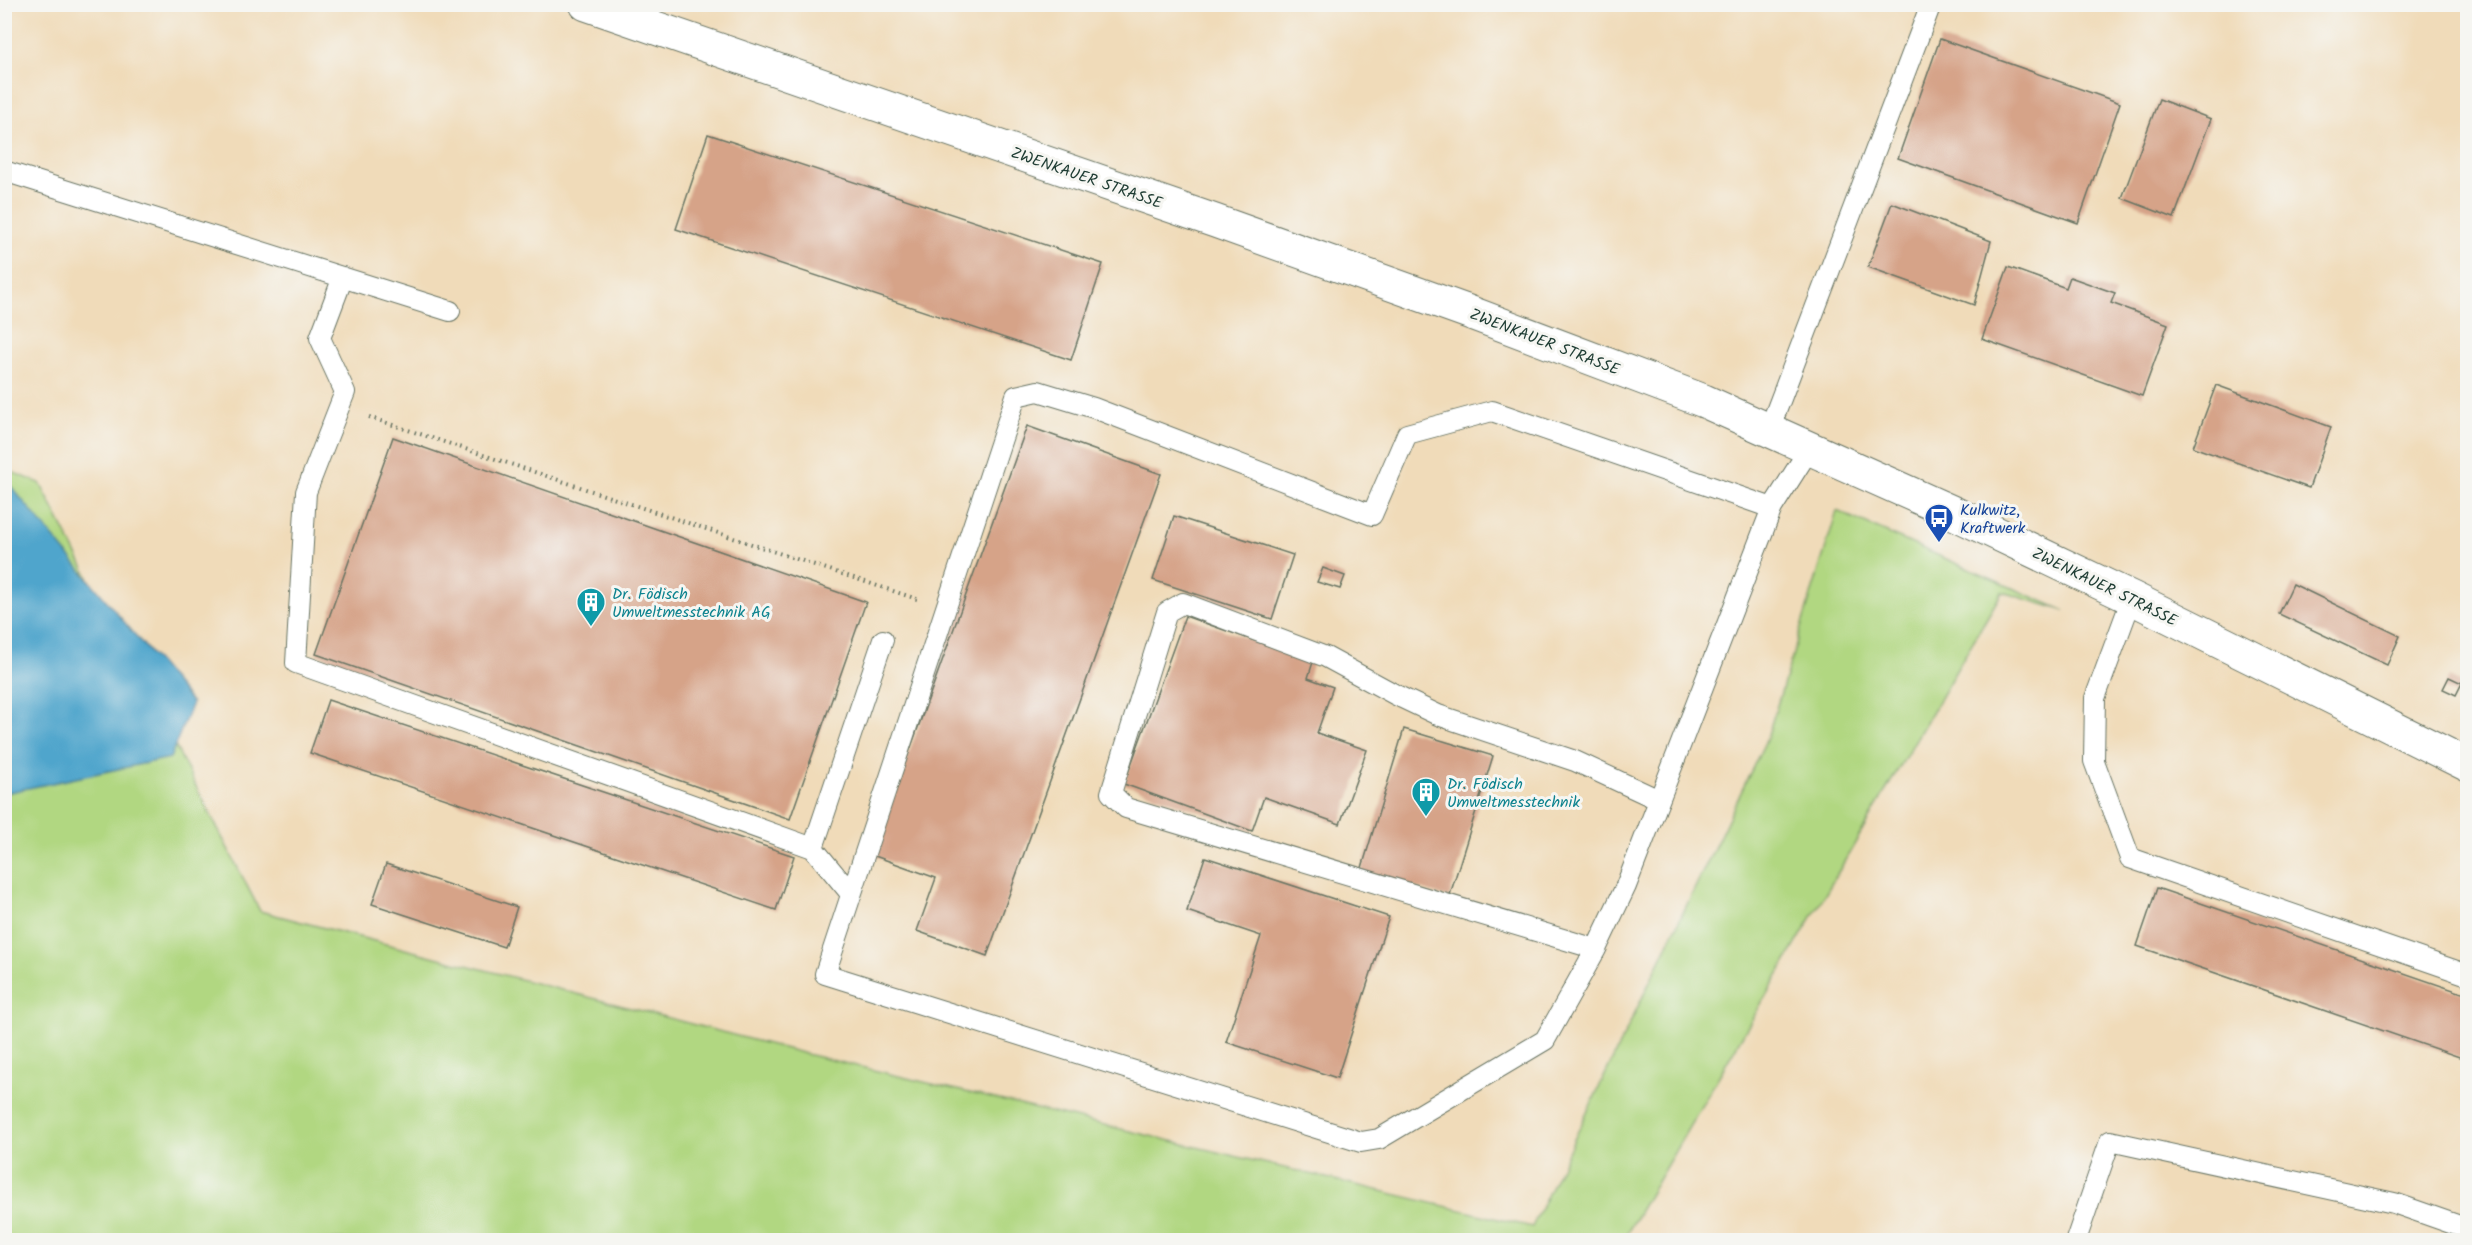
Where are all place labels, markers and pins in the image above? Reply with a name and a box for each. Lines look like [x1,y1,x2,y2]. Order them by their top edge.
place label: Kulkwitz, Kraftwerk [1960,498,2026,541]
bus stop icon: Kulkwitz, Kraftwerk [1923,502,1955,544]
place label: Dr. Födisch Umweltmesstechnik AG [612,582,771,625]
building icon: Dr. Födisch Umweltmesstechnik AG [575,586,607,628]
place label: Dr. Födisch Umweltmesstechnik [1447,772,1580,815]
building icon: Dr. Födisch Umweltmesstechnik [1410,776,1442,818]

